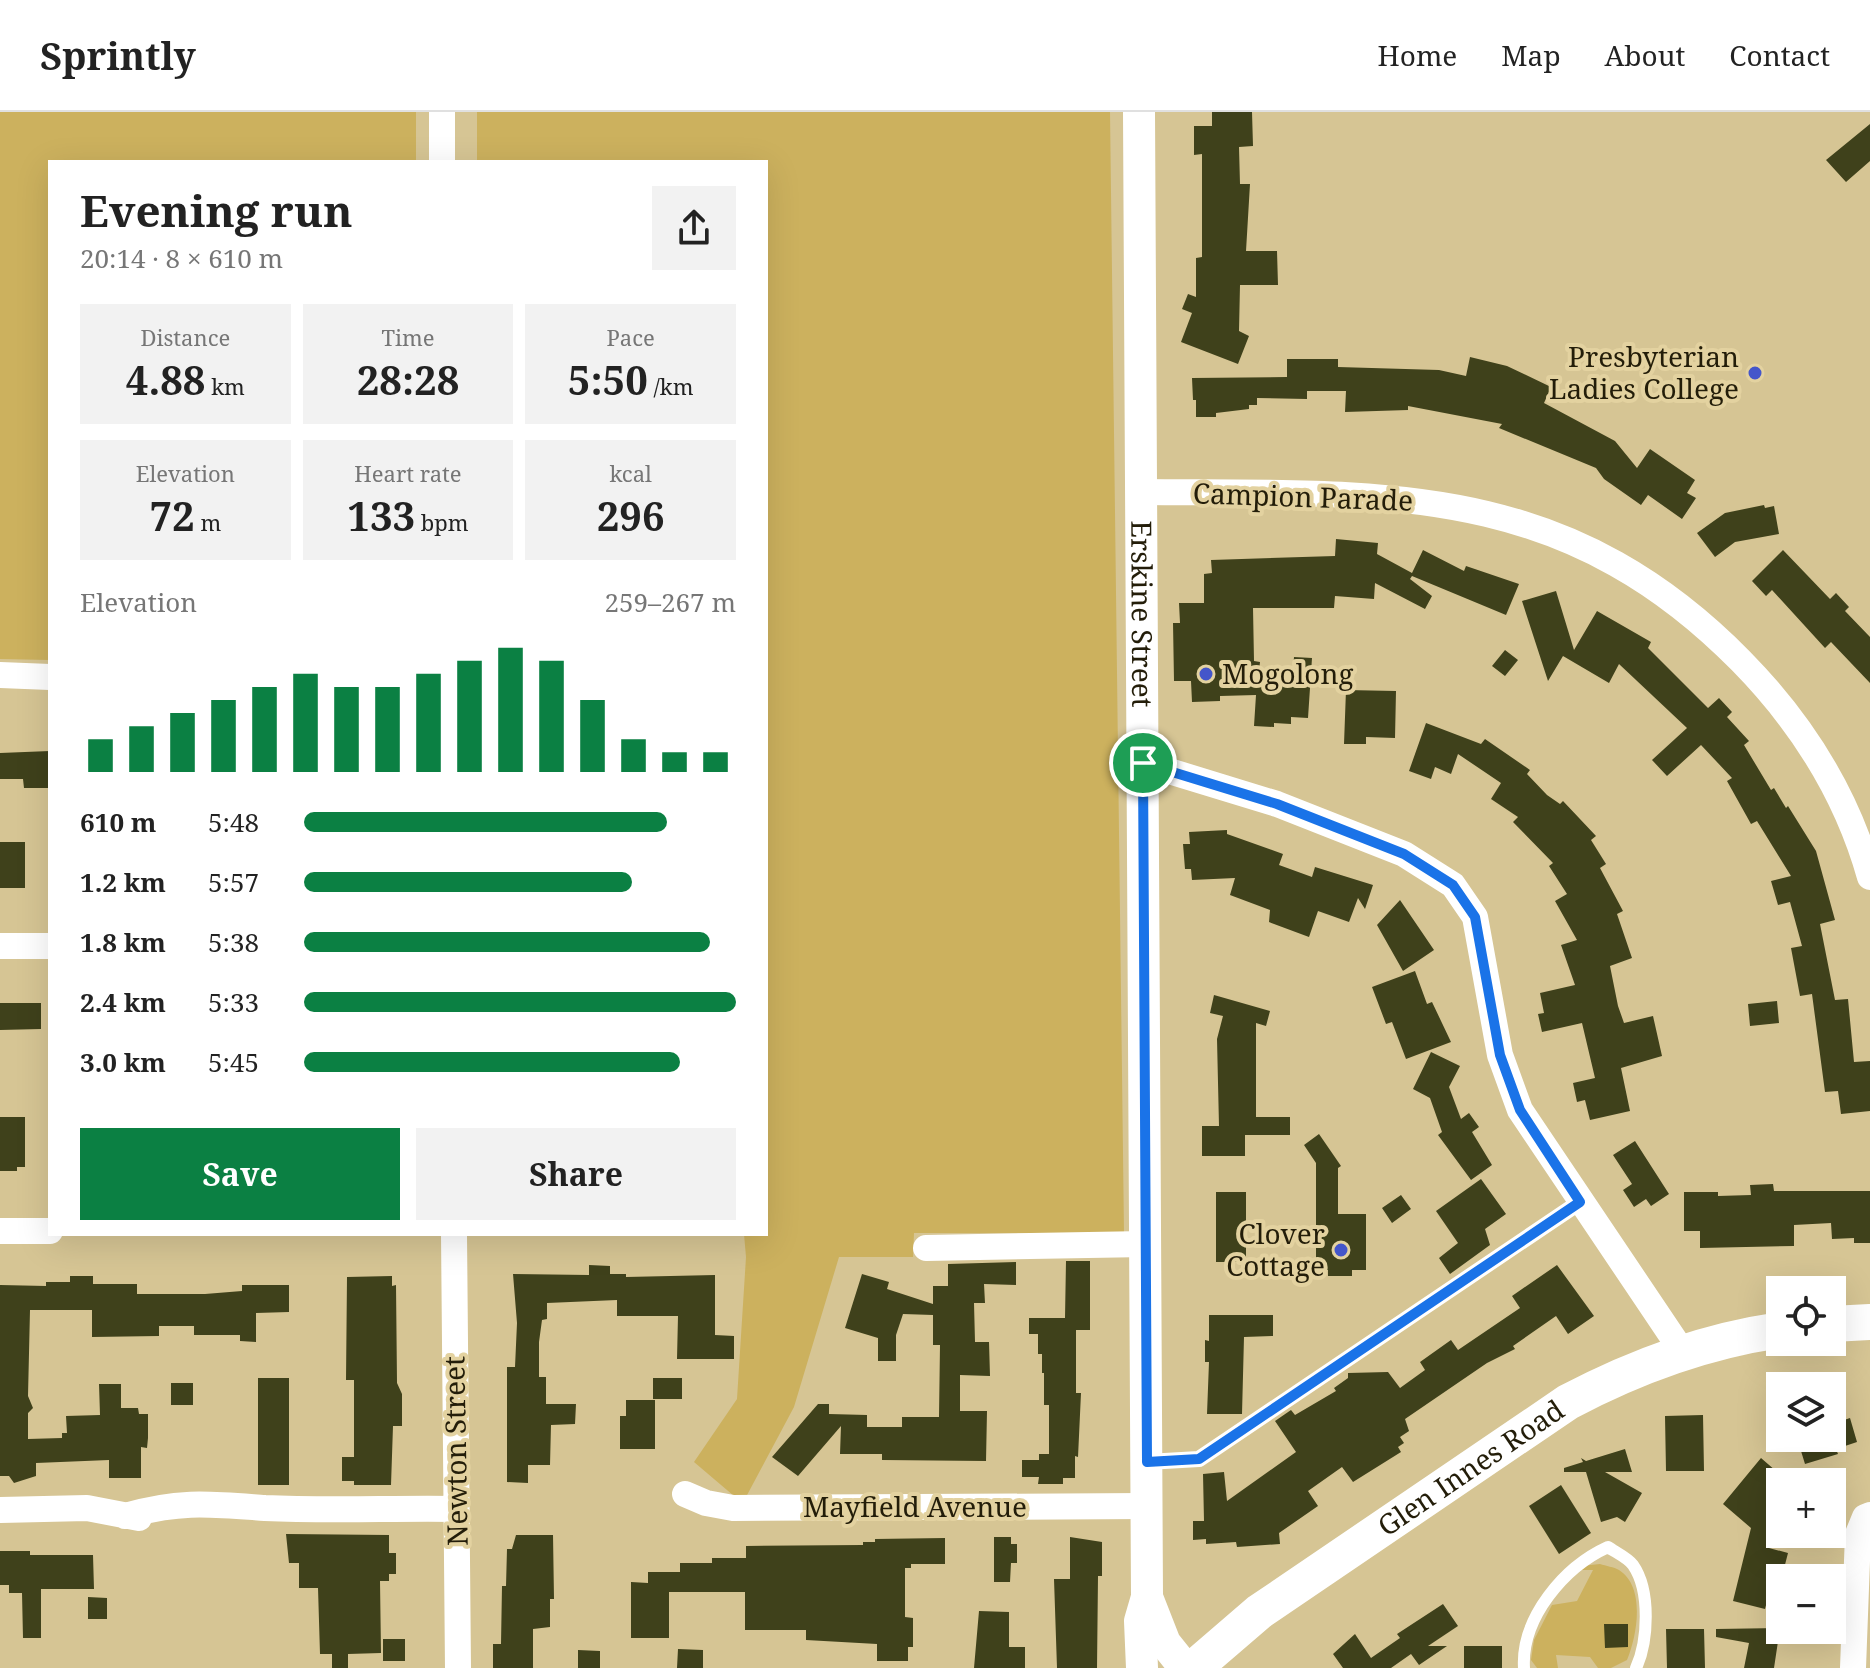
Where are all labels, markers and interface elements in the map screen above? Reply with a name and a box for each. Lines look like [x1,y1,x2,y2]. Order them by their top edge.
text: Sprintly [40,29,196,81]
text: Home [1378,36,1457,74]
text: Map [1501,36,1561,74]
text: About [1605,36,1685,74]
text: Contact [1729,36,1830,74]
text: Evening run [80,180,353,240]
button: share [652,186,736,270]
text: 20:14 · 8 × 610 m [80,240,283,276]
text: Distance [140,322,230,352]
text: Time [381,322,435,352]
text: Pace [607,322,655,352]
place label: Presbyterian Ladies College [1549,337,1739,407]
text: 4.88 [126,352,205,407]
text: 28:28 [357,352,459,407]
text: 5:50 [568,352,648,407]
marker: Presbyterian Ladies College [1746,364,1764,382]
text: km [205,371,245,401]
text: /km [648,371,694,401]
text: Elevation [136,458,235,488]
text: Heart rate [354,458,462,488]
text: kcal [609,458,652,488]
street label: Campion Parade [1192,473,1414,519]
text: 72 [149,488,195,543]
text: 133 [347,488,415,543]
text: 296 [597,488,665,543]
text: m [195,507,221,537]
text: bpm [415,507,469,537]
street label: Erskine Street [1123,520,1162,708]
text: Elevation [80,584,197,620]
text: 259–267 m [604,584,736,620]
place label: Mogolong [1222,654,1354,692]
marker: Mogolong [1197,665,1215,683]
pin [1109,729,1177,797]
icon: arrive [1121,741,1165,785]
text: 610 m [80,804,156,840]
text: 5:48 [208,804,259,840]
text: 1.2 km [80,864,166,900]
text: 5:57 [208,864,259,900]
text: 1.8 km [80,924,166,960]
text: 5:38 [208,924,259,960]
text: 2.4 km [80,984,166,1020]
text: 5:33 [208,984,259,1020]
text: 3.0 km [80,1044,166,1080]
text: 5:45 [208,1044,259,1080]
button: Save [80,1128,400,1220]
button: Share [416,1128,736,1220]
place label: Clover Cottage [1226,1214,1325,1284]
marker: Clover Cottage [1332,1241,1350,1259]
map controls [1766,1276,1846,1644]
button: locate [1766,1276,1846,1356]
street label: Newton Street [434,1356,476,1546]
button: layers [1766,1372,1846,1452]
street label: Glen Innes Road [1370,1390,1571,1544]
button: + [1766,1468,1846,1548]
street label: Mayfield Avenue [803,1487,1027,1525]
button: − [1766,1564,1846,1644]

